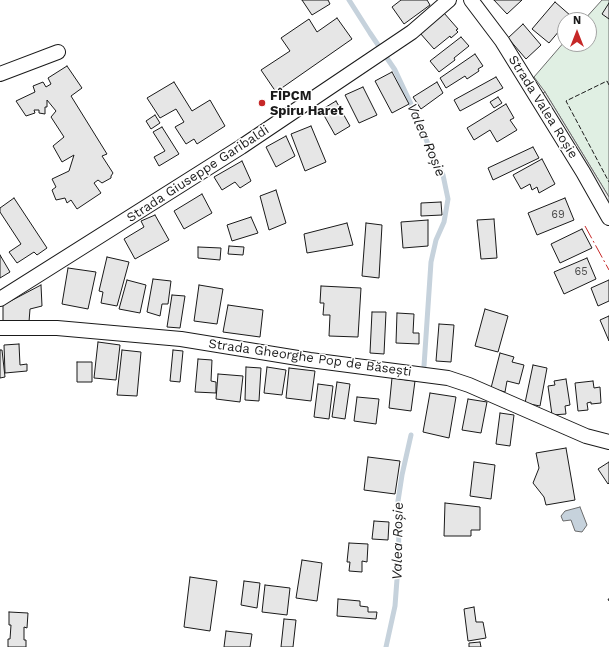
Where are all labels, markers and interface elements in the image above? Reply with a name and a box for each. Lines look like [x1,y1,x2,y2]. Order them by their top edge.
north arrow [557,12,597,52]
text: N [573,14,581,27]
street label: Strada Valea Roșie [505,53,581,161]
place label: FÎPCM Spiru Haret [270,88,343,119]
marker: FÎPCM Spiru Haret [257,98,267,108]
water label: Valea Roșie [403,101,449,179]
street label: Strada Giuseppe Garibaldi [124,122,272,226]
house number: 69 [551,208,565,222]
house number: 65 [574,265,588,279]
street label: Strada Gheorghe Pop de Băsești [207,336,413,380]
water label: Valea Roșie [389,502,407,580]

